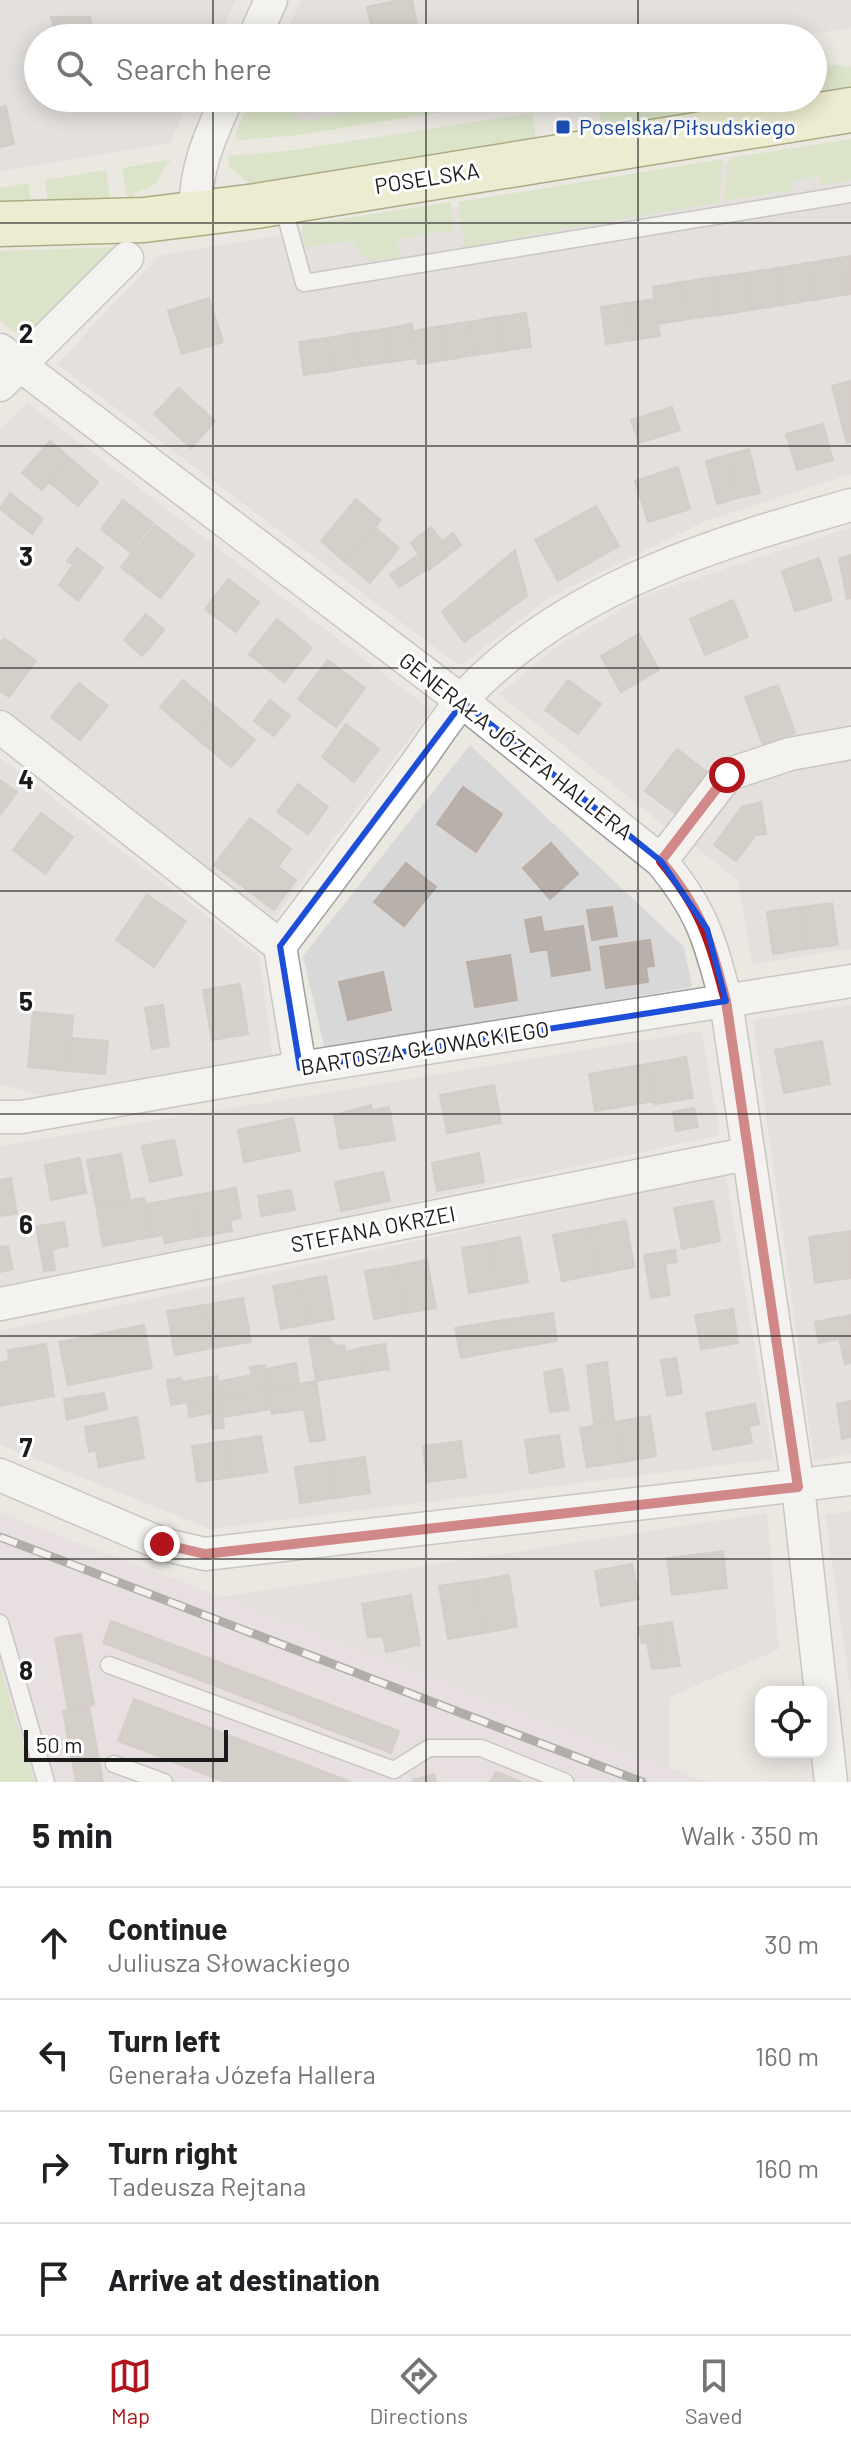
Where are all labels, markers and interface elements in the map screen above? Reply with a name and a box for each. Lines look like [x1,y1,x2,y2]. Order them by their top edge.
search box [24,24,827,112]
icon: search [52,46,96,90]
text: Search here [116,50,272,86]
place label: Poselska/Piłsudskiego [579,113,796,139]
marker: Poselska/Piłsudskiego [554,118,572,136]
street label: POSELSKA [373,156,481,198]
text: 2 [19,317,33,348]
text: 3 [19,540,33,571]
street label: GENERAŁA JÓZEFA HALLERA [395,646,638,844]
route start [709,757,745,793]
text: 4 [18,763,34,794]
text: 5 [19,985,33,1016]
street label: BARTOSZA GŁOWACKIEGO [299,1015,551,1080]
street label: STEFANA OKRZEI [288,1199,457,1257]
text: 6 [19,1208,33,1239]
text: 7 [20,1431,33,1462]
route end [144,1526,180,1562]
text: 8 [19,1654,33,1685]
map controls [755,1686,827,1758]
button: locate [755,1686,827,1758]
scale bar [24,1726,228,1762]
text: 50 m [36,1731,82,1757]
text: 5 min [32,1814,113,1855]
text: Walk · 350 m [681,1819,819,1850]
text: Continue [108,1910,228,1946]
icon: ahead [32,1921,76,1965]
text: 30 m [764,1928,819,1959]
text: Juliusza Słowackiego [108,1946,351,1977]
text: Turn left [108,2022,221,2058]
icon: left [32,2033,76,2077]
text: 160 m [755,2040,819,2071]
text: Generała Józefa Hallera [108,2058,376,2089]
text: Turn right [108,2134,238,2170]
icon: right [32,2145,76,2189]
text: 160 m [755,2152,819,2183]
text: Tadeusza Rejtana [108,2170,306,2201]
icon: arrive [32,2257,76,2301]
text: Arrive at destination [108,2261,380,2297]
tab: Map [108,2354,152,2428]
tab: Directions [369,2354,468,2428]
tab: Saved [685,2354,742,2428]

